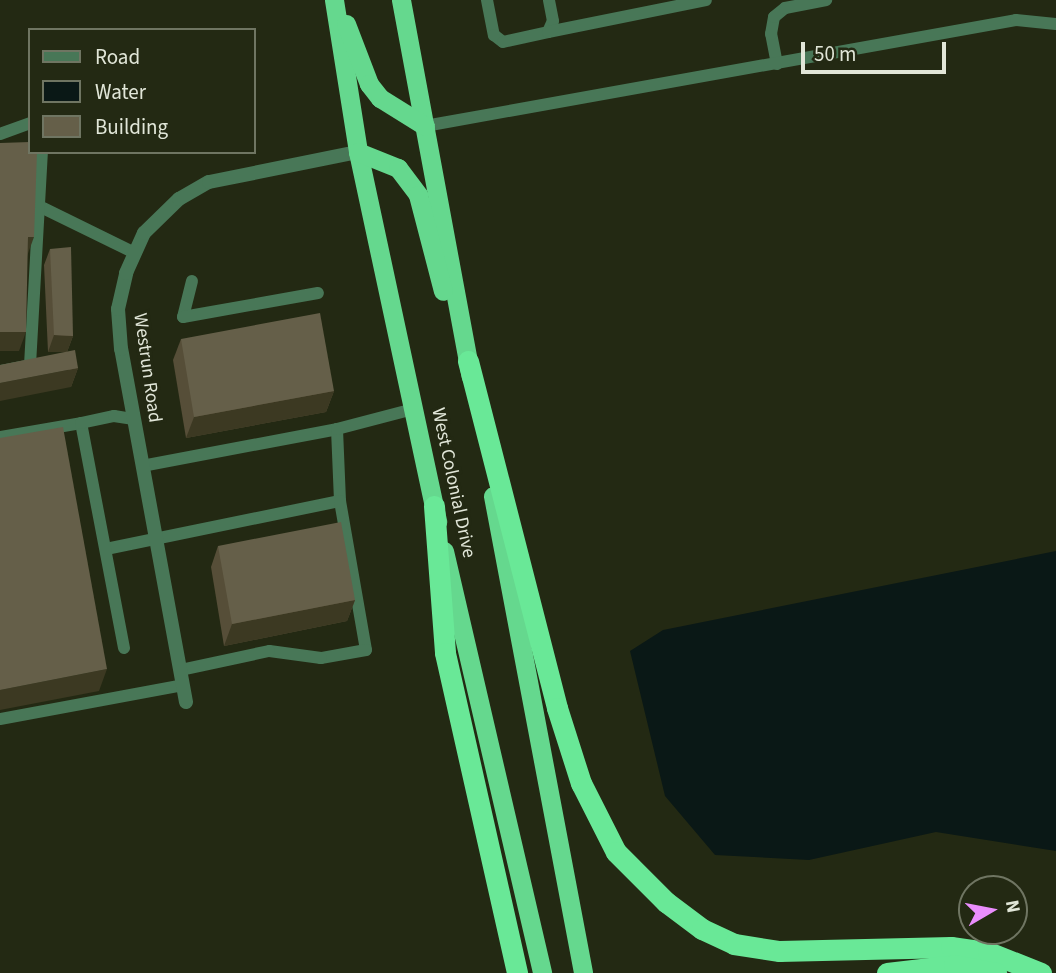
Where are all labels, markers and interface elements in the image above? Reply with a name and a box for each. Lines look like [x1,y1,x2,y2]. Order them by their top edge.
legend [28,28,256,154]
scale bar [804,28,949,72]
text: 50 m [814,39,856,69]
text: Road [95,42,140,72]
text: Water [95,77,146,107]
text: Building [95,112,168,142]
street label: Westrun Road [128,312,166,424]
street label: West Colonial Drive [426,406,480,560]
north arrow [958,875,1028,945]
text: N [998,898,1027,915]

